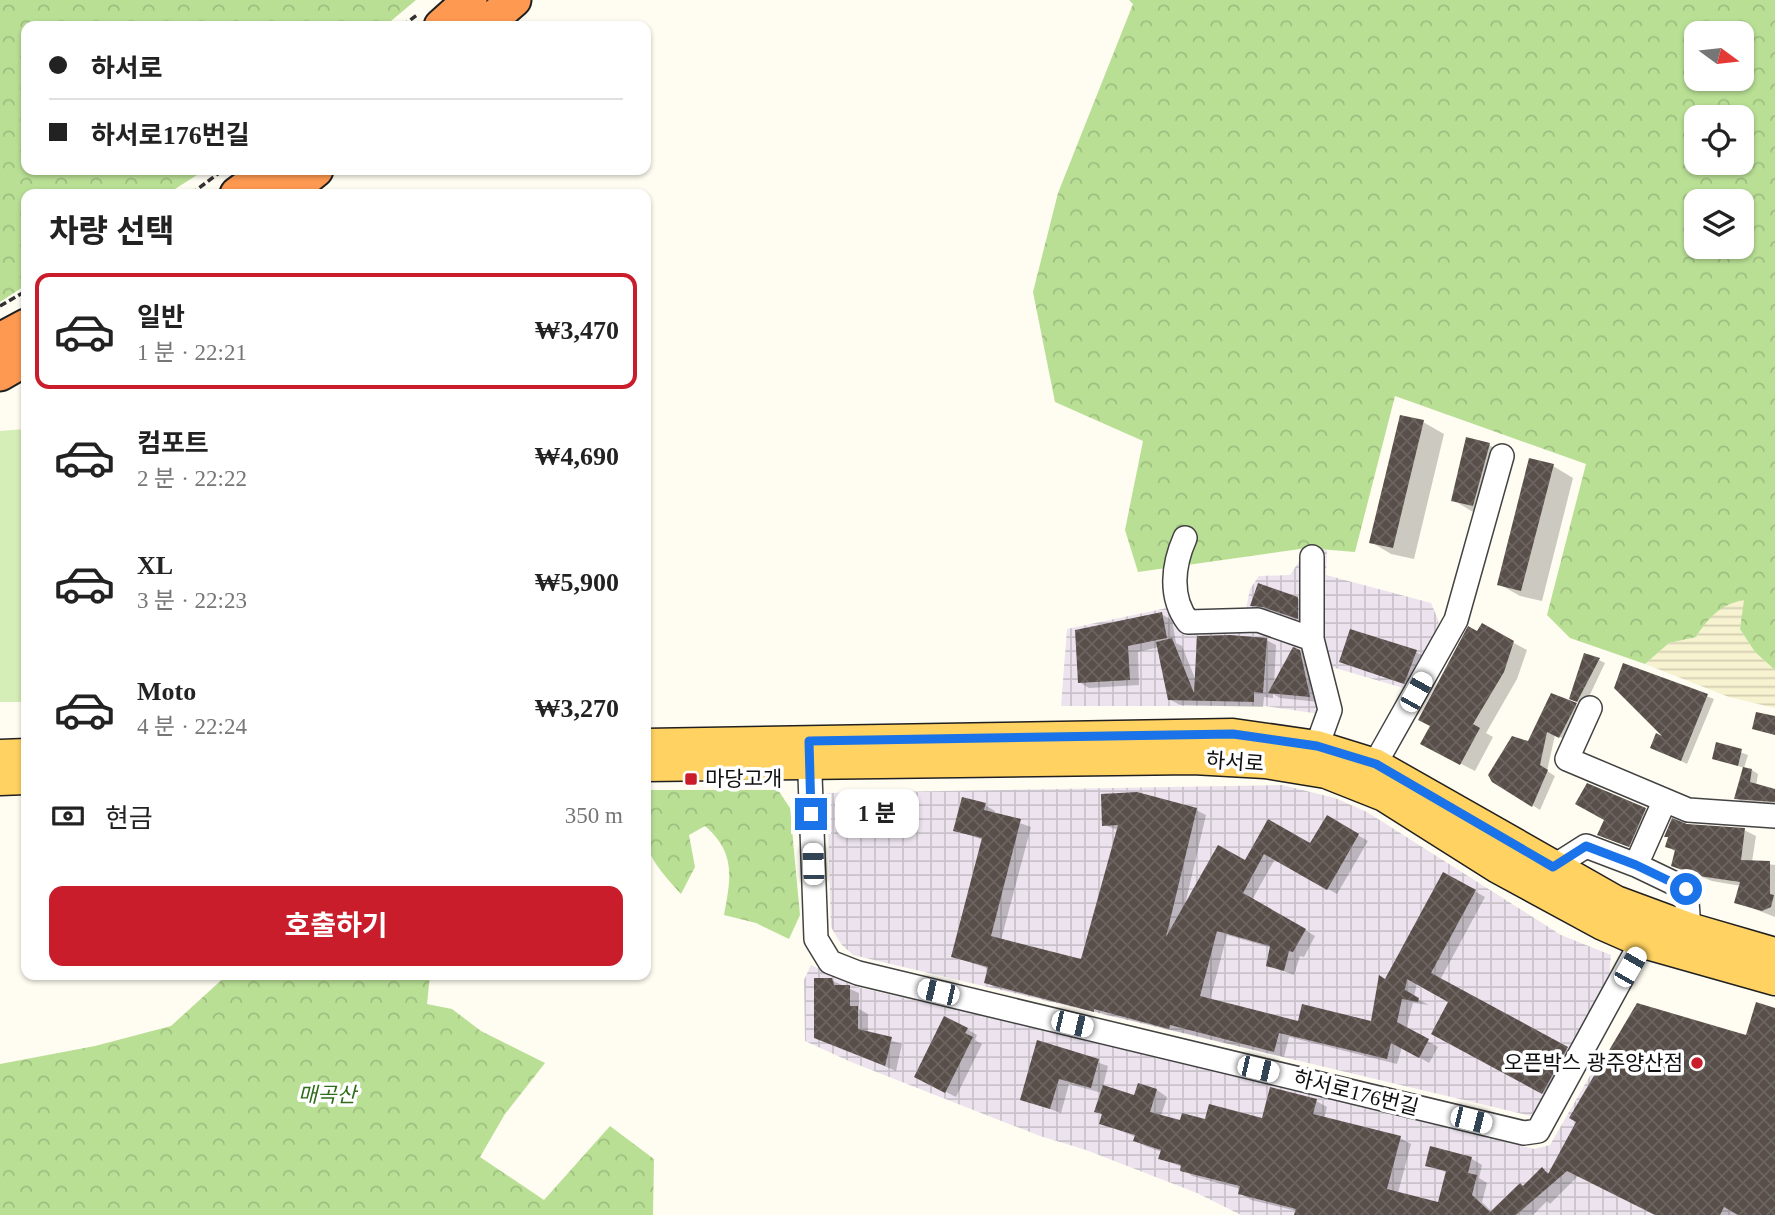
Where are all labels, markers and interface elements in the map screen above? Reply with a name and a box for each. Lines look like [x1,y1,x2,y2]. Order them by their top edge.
north arrow [1684,21,1754,91]
map controls [1684,21,1754,259]
text: 하서로 [91,54,163,83]
button: locate [1684,105,1754,175]
text: 하서로176번길 [91,121,250,150]
button: layers [1684,189,1754,259]
text: 차량 선택 [49,213,175,249]
icon: car [53,300,116,363]
text: 일반 [137,303,185,332]
text: ₩3,470 [535,316,619,345]
text: 1 분 · 22:21 [137,340,247,365]
icon: car [53,426,116,489]
text: 컴포트 [137,429,209,458]
text: ₩4,690 [535,442,619,471]
text: 2 분 · 22:22 [137,466,247,491]
text: XL [137,551,173,580]
icon: car [53,552,116,615]
text: ₩5,900 [535,568,619,597]
text: 3 분 · 22:23 [137,588,247,613]
car [1397,669,1436,715]
text: Moto [137,677,196,706]
icon: car [53,678,116,741]
text: ₩3,270 [535,694,619,723]
text: 4 분 · 22:24 [137,714,247,739]
street label: 하서로 [1205,748,1265,776]
place label: 마당고개 [705,767,782,791]
marker: 마당고개 [683,771,699,787]
callout: 1 분 [836,790,920,838]
icon: cash [49,797,87,835]
route end [795,798,827,830]
text: 1 분 [858,801,896,826]
text: 350 m [565,803,623,828]
text: 현금 [105,804,153,833]
car [802,843,825,885]
route start [1670,873,1702,905]
button: 호출하기 [49,886,623,966]
car [1611,944,1650,990]
car [916,977,961,1007]
car [1050,1009,1095,1039]
place label: 오픈박스 광주양산점 [1504,1051,1683,1075]
car [1236,1054,1281,1084]
marker: 오픈박스 광주양산점 [1689,1055,1705,1071]
street label: 하서로176번길 [1291,1066,1421,1120]
park label: 매곡산 [298,1083,359,1107]
car [1449,1105,1494,1135]

